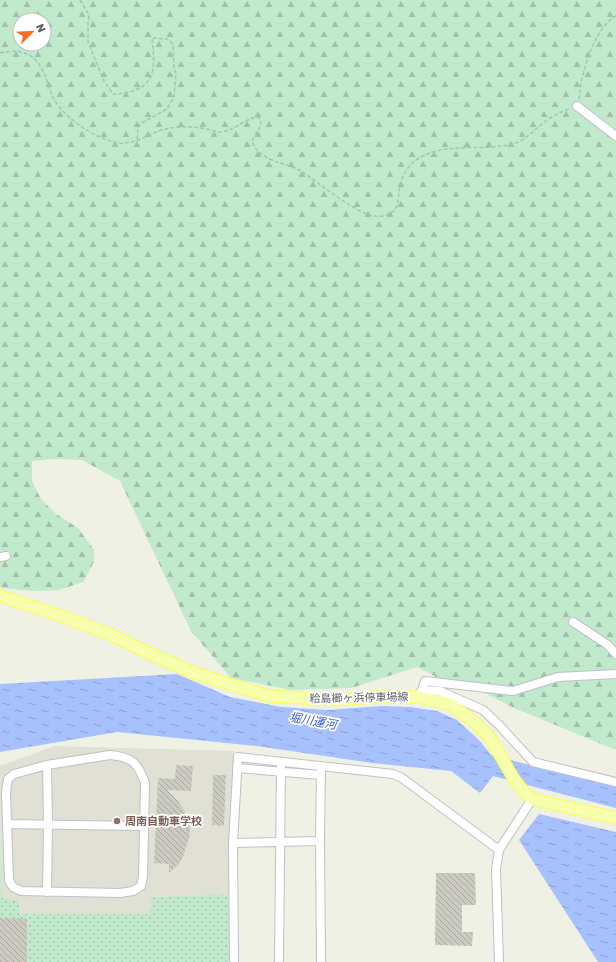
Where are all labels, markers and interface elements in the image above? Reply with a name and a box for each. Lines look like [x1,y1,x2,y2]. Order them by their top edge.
north arrow [12,12,52,52]
text: N [33,22,48,34]
street label: 粭島櫛ヶ浜停車場線 [309,691,409,705]
water label: 堀川運河 [288,710,340,732]
place label: 周南自動車学校 [125,815,202,828]
marker: 周南自動車学校 [112,816,122,826]

